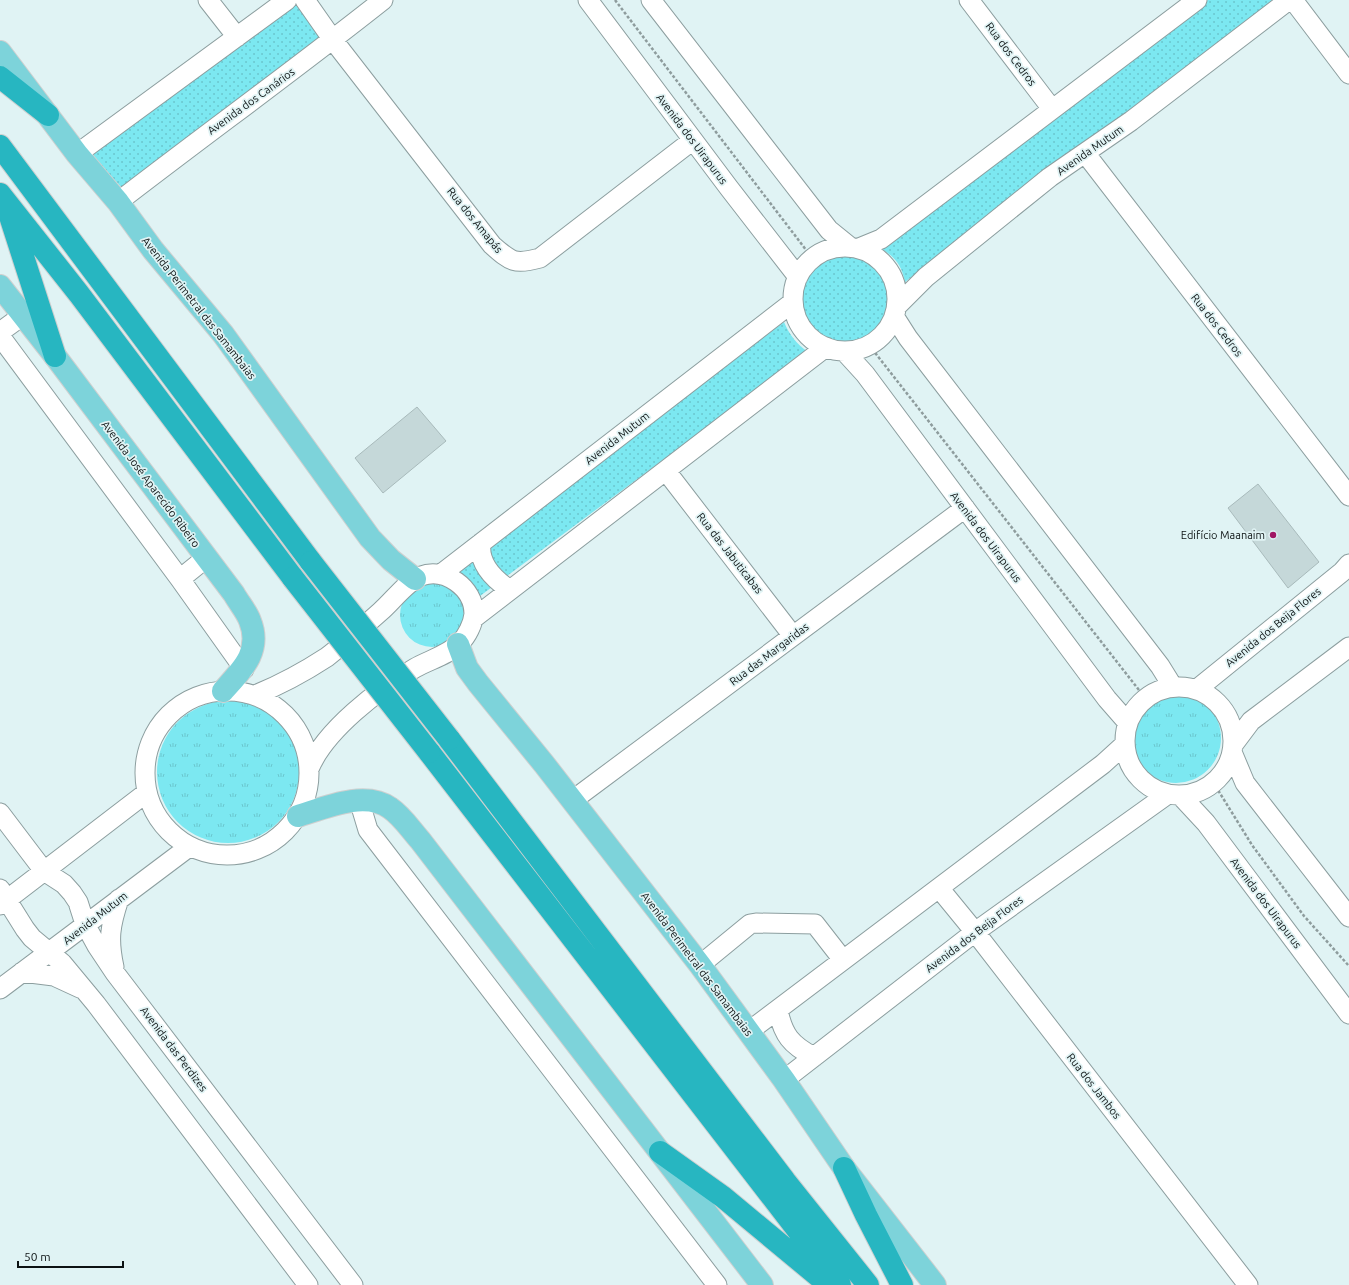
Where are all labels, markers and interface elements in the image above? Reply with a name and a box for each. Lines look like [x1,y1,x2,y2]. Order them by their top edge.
street label: Rua dos Cedros [983,20,1039,88]
street label: Avenida dos Canários [205,65,297,137]
street label: Avenida dos Uirapurus [654,91,730,187]
street label: Avenida Mutum [1055,123,1125,177]
street label: Rua dos Amapás [445,185,505,255]
street label: Avenida Perimetral das Samambaias [140,235,258,382]
street label: Rua dos Cedros [1189,291,1245,359]
street label: Avenida Mutum [583,409,651,467]
street label: Avenida José Aparecido Ribeiro [100,418,202,550]
street label: Avenida dos Uirapurus [948,489,1024,585]
street label: Rua das Jabuticabas [695,510,765,596]
place label: Edifício Maanaim [1181,529,1265,541]
marker: Edifício Maanaim [1268,530,1278,540]
street label: Avenida dos Beija Flores [1223,585,1323,669]
street label: Rua das Margaridas [727,620,811,688]
street label: Avenida dos Uirapurus [1228,855,1304,951]
street label: Avenida Mutum [61,889,129,947]
street label: Avenida Perimetral das Samambaias [639,890,755,1038]
street label: Avenida dos Beija Flores [923,893,1025,975]
street label: Avenida das Perdizes [138,1004,210,1094]
street label: Rua dos Jambos [1065,1051,1123,1121]
scale bar [18,1243,123,1269]
text: 50 m [24,1250,51,1263]

